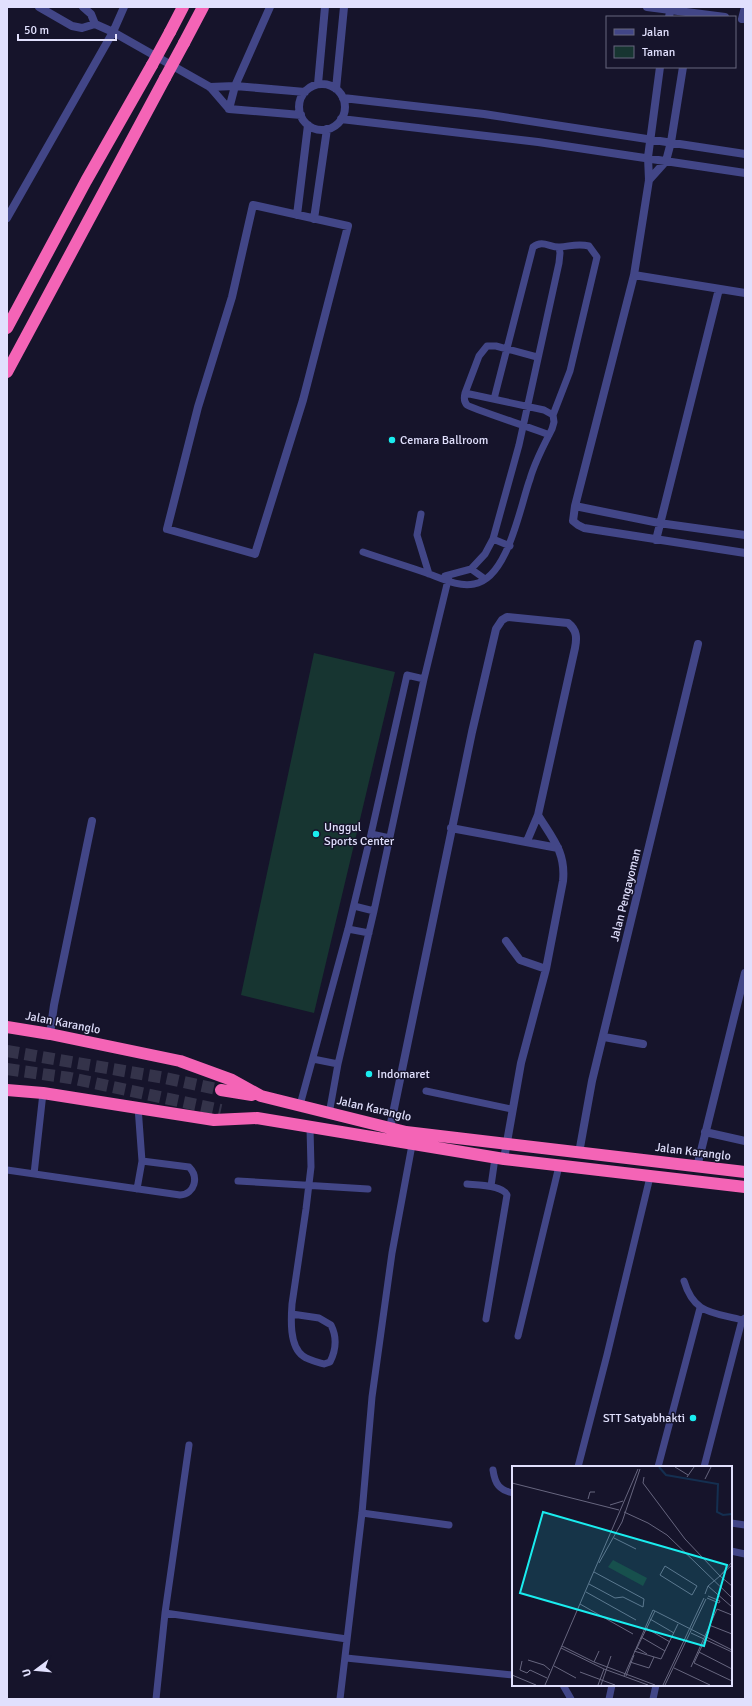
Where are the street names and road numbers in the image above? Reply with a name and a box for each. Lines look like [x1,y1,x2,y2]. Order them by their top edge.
street label: Jalan Pengayoman [607,847,645,943]
street label: Jalan Karanglo [24,1008,102,1038]
street label: Jalan Karanglo [335,1093,413,1125]
street label: Jalan Karanglo [654,1140,732,1164]

